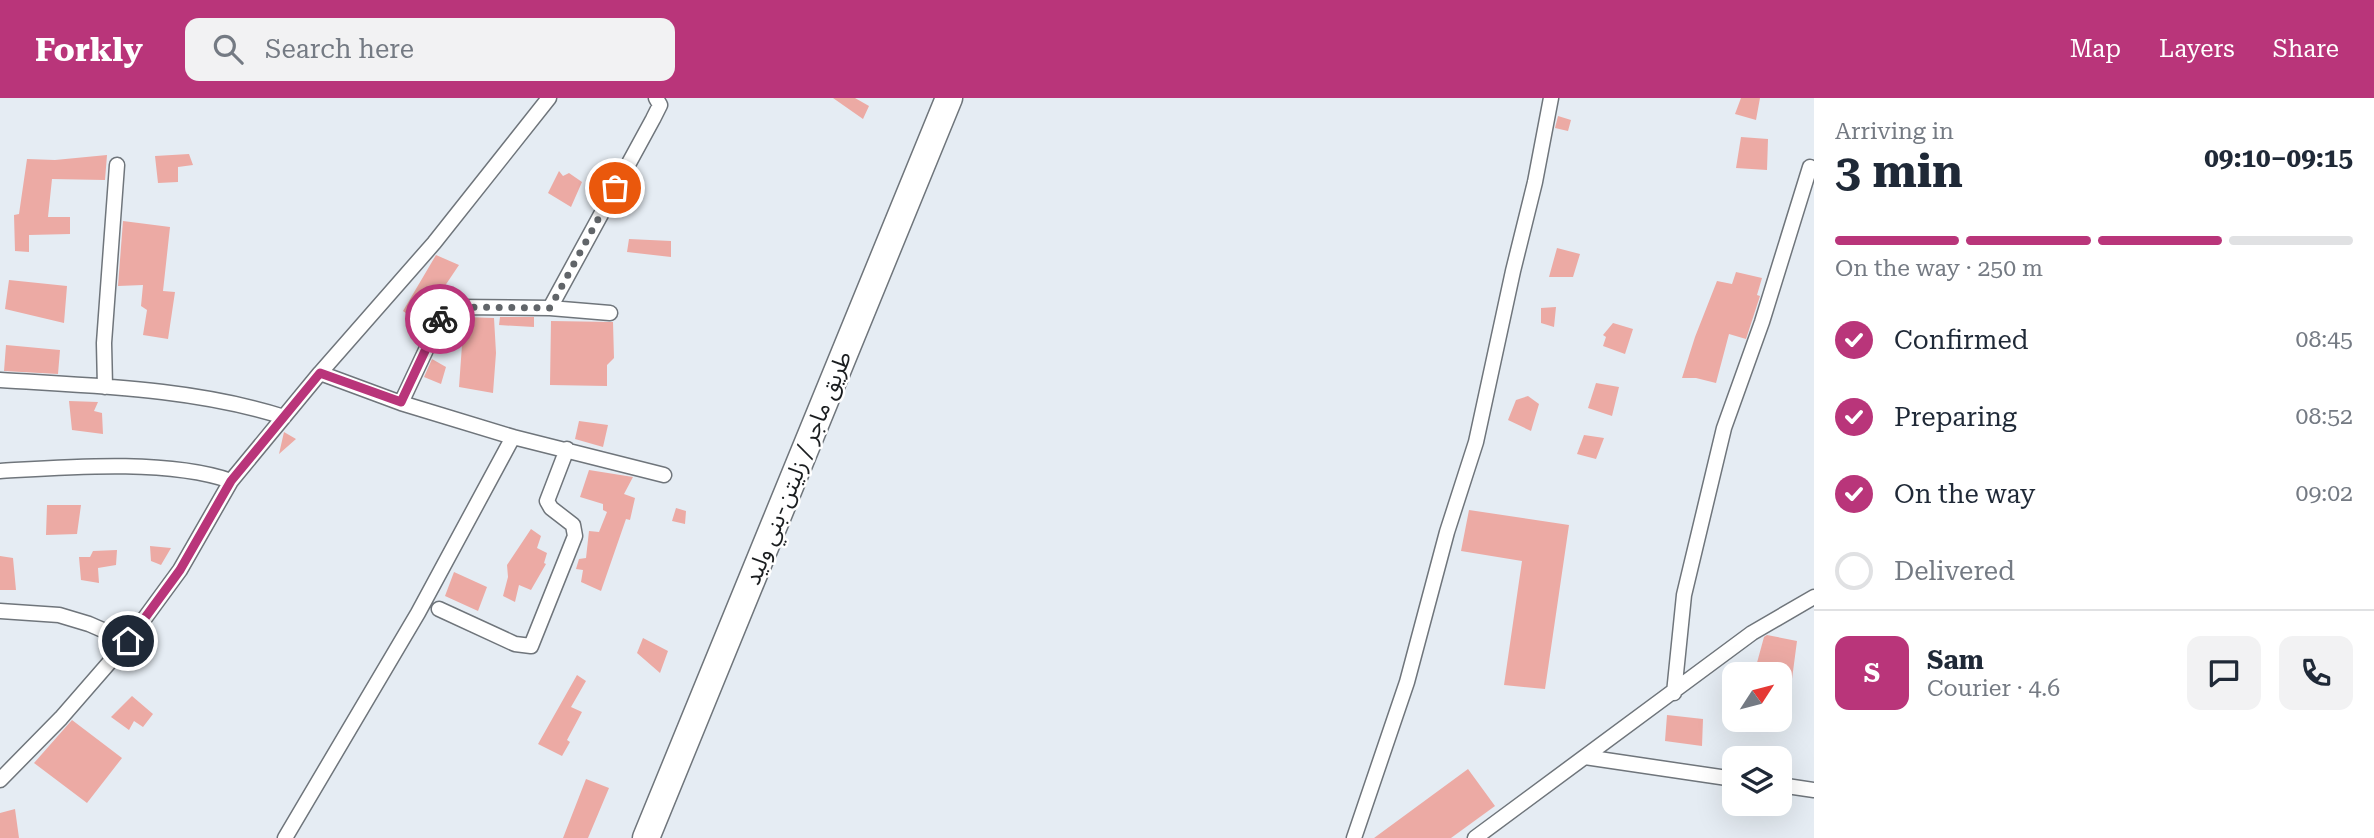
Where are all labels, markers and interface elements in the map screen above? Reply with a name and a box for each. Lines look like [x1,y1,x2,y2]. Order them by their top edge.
search box [185,18,675,81]
text: Forkly [35,30,143,69]
icon: search [209,30,247,68]
text: Search here [265,34,414,64]
text: Map [2070,35,2121,63]
text: Layers [2159,35,2235,63]
text: Share [2273,35,2339,63]
text: Arriving in [1835,118,1954,145]
text: 09:10–09:15 [2204,143,2353,173]
text: 3 min [1835,144,1963,198]
pin [585,158,645,218]
icon: bag [596,169,634,207]
text: On the way · 250 m [1835,255,2043,282]
courier [405,284,475,354]
icon: bike [421,300,459,338]
icon: check [1835,321,1873,359]
text: Confirmed [1894,325,2029,355]
text: 08:45 [2296,326,2353,353]
street label: طريق ماجر / زليتن-بني وليد [739,347,860,590]
icon: check [1835,398,1873,436]
text: Preparing [1894,402,2017,432]
text: 08:52 [2296,403,2353,430]
icon: check [1835,475,1873,513]
text: On the way [1894,479,2035,509]
text: 09:02 [2296,480,2353,507]
text: Delivered [1894,556,2015,586]
pin [98,611,158,671]
icon: home [109,622,147,660]
button: chat [2187,636,2261,710]
button: phone [2279,636,2353,710]
text: Sam [1927,645,1984,675]
text: S [1864,658,1880,688]
north arrow [1722,662,1792,732]
map controls [1722,662,1792,816]
text: Courier · 4.6 [1927,675,2060,702]
button: layers [1722,746,1792,816]

